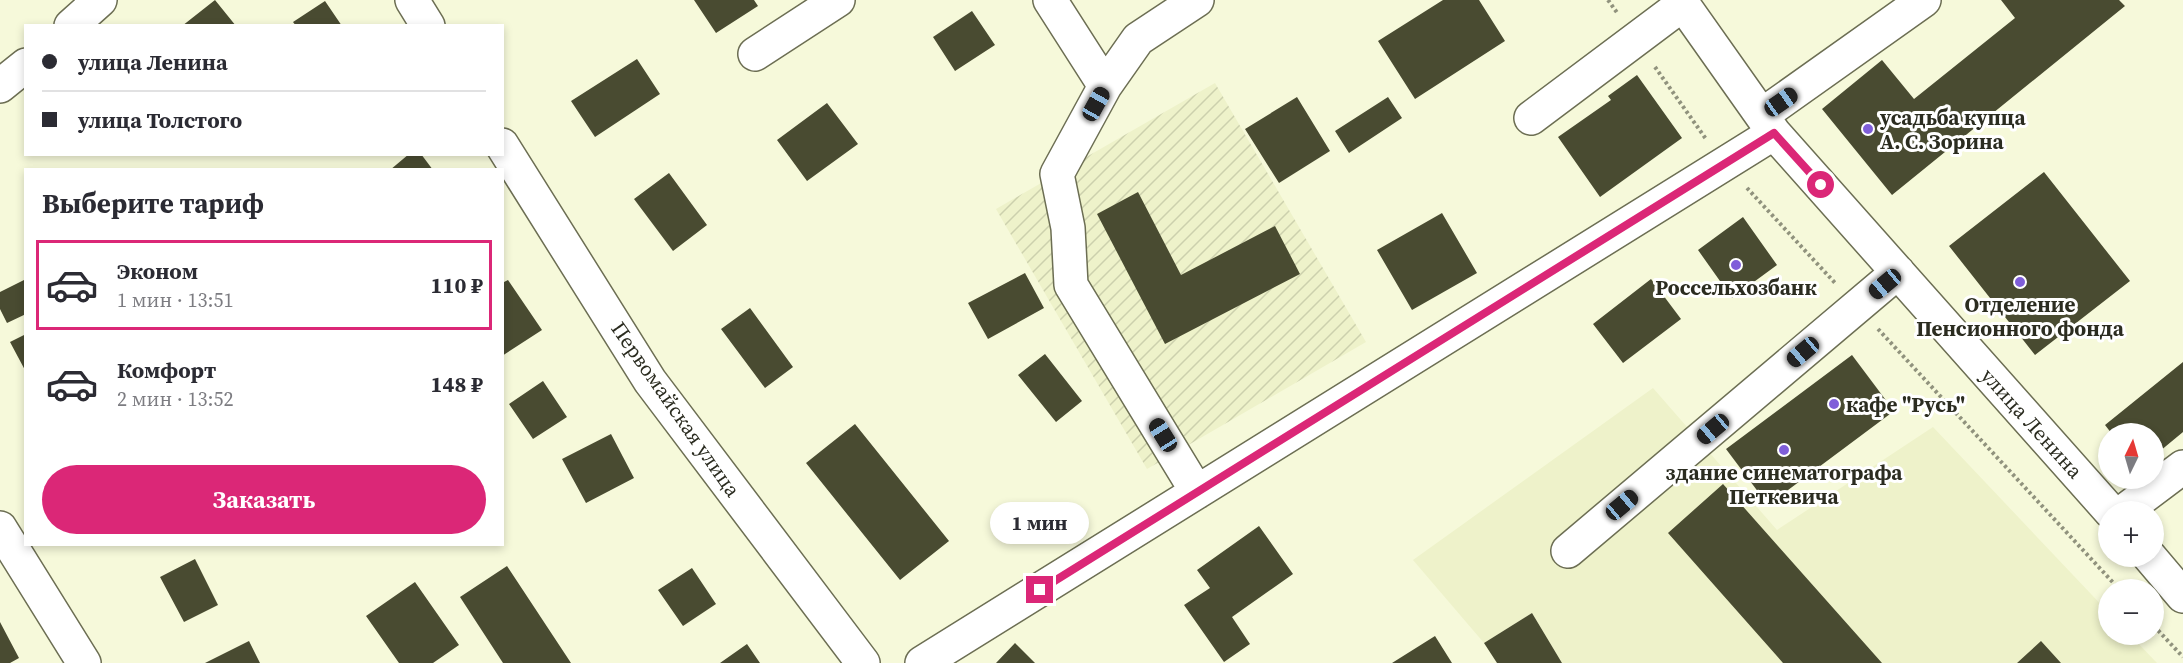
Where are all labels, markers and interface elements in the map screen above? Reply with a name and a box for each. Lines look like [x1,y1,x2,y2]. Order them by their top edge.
text: улица Ленина [78,47,228,77]
car [1079,84,1113,124]
car [1761,84,1801,120]
place label: усадьба купца А. С. Зорина [1879,103,2027,156]
text: улица Толстого [78,105,242,135]
marker: усадьба купца А. С. Зорина [1861,122,1875,136]
route start [1807,171,1834,198]
text: Выберите тариф [42,185,264,222]
text: Эконом [117,256,198,286]
icon: car [45,258,99,312]
marker: Россельхозбанк [1729,258,1743,272]
car [1865,266,1905,302]
text: 110 ₽ [431,270,483,300]
place label: Россельхозбанк [1655,273,1817,302]
marker: Отделение Пенсионного фонда [2013,275,2027,289]
text: 1 мин · 13:51 [117,286,233,314]
place label: Отделение Пенсионного фонда [1916,290,2125,343]
street label: Первомайская улица [604,316,748,503]
car [1783,334,1823,370]
text: Комфорт [117,355,216,385]
icon: car [45,357,99,411]
street label: улица Ленина [1975,361,2090,485]
text: 148 ₽ [431,369,483,399]
text: 2 мин · 13:52 [117,385,233,413]
place label: кафе "Русь" [1846,390,1965,419]
marker: кафе "Русь" [1827,397,1841,411]
car [1693,411,1733,447]
car [1146,415,1180,455]
north arrow [2098,423,2164,489]
map controls [2098,423,2164,645]
marker: здание синематографа Петкевича [1777,443,1791,457]
place label: здание синематографа Петкевича [1666,458,1903,511]
button: Заказать [42,465,486,534]
car [1602,487,1642,523]
button: + [2098,501,2164,567]
callout: 1 мин [990,503,1090,545]
text: 1 мин [1012,509,1067,537]
route end [1026,576,1053,603]
button: − [2098,579,2164,645]

